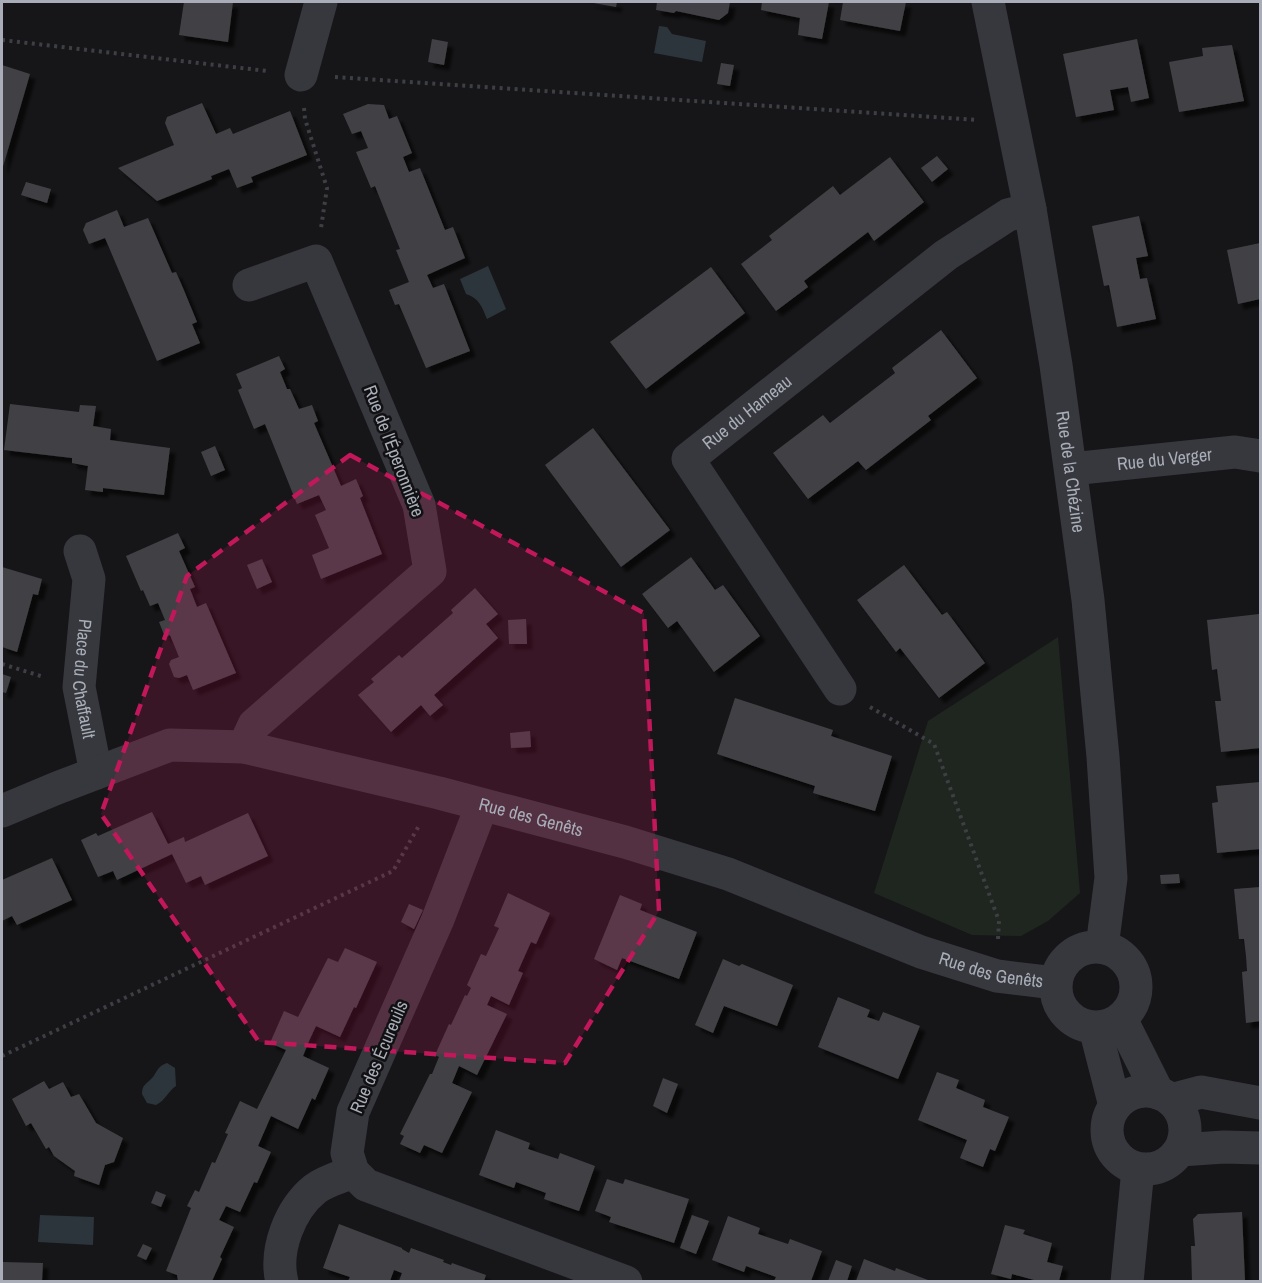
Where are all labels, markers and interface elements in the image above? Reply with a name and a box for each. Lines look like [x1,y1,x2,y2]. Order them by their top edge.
street label: Rue du Hameau [697,369,797,455]
street label: Rue de l'Éperonnière [358,381,431,520]
street label: Rue de la Chézine [1050,409,1092,534]
street label: Rue du Verger [1116,441,1213,476]
street label: Place du Chaffault [67,618,102,741]
street label: Rue des Genêts [476,791,586,842]
street label: Rue des Genêts [936,945,1045,993]
street label: Rue des Écureuils [343,996,414,1117]

